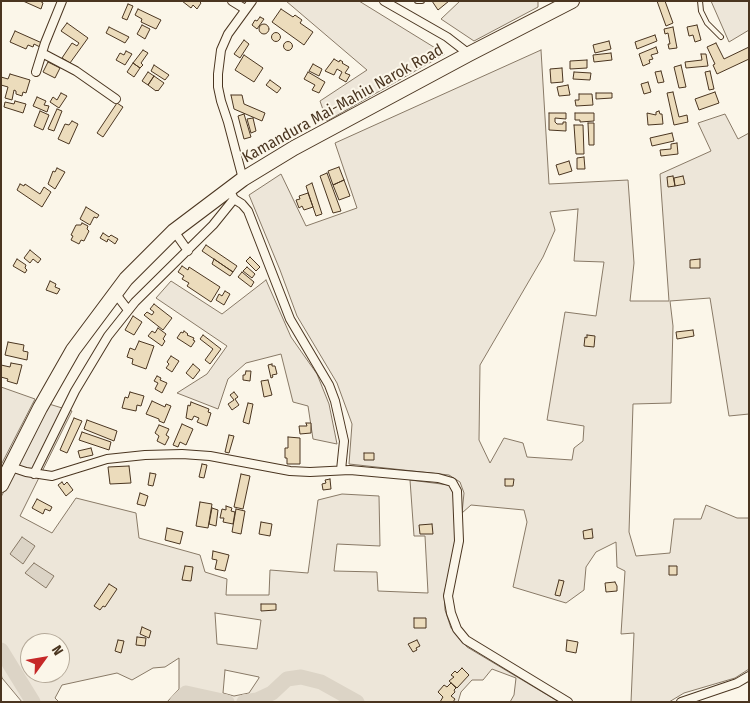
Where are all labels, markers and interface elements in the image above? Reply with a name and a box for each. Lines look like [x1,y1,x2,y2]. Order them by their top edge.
street label: Kamandura Mai-Mahiu Narok Road [239,41,447,167]
north arrow [20,633,70,683]
text: N [48,642,67,658]

